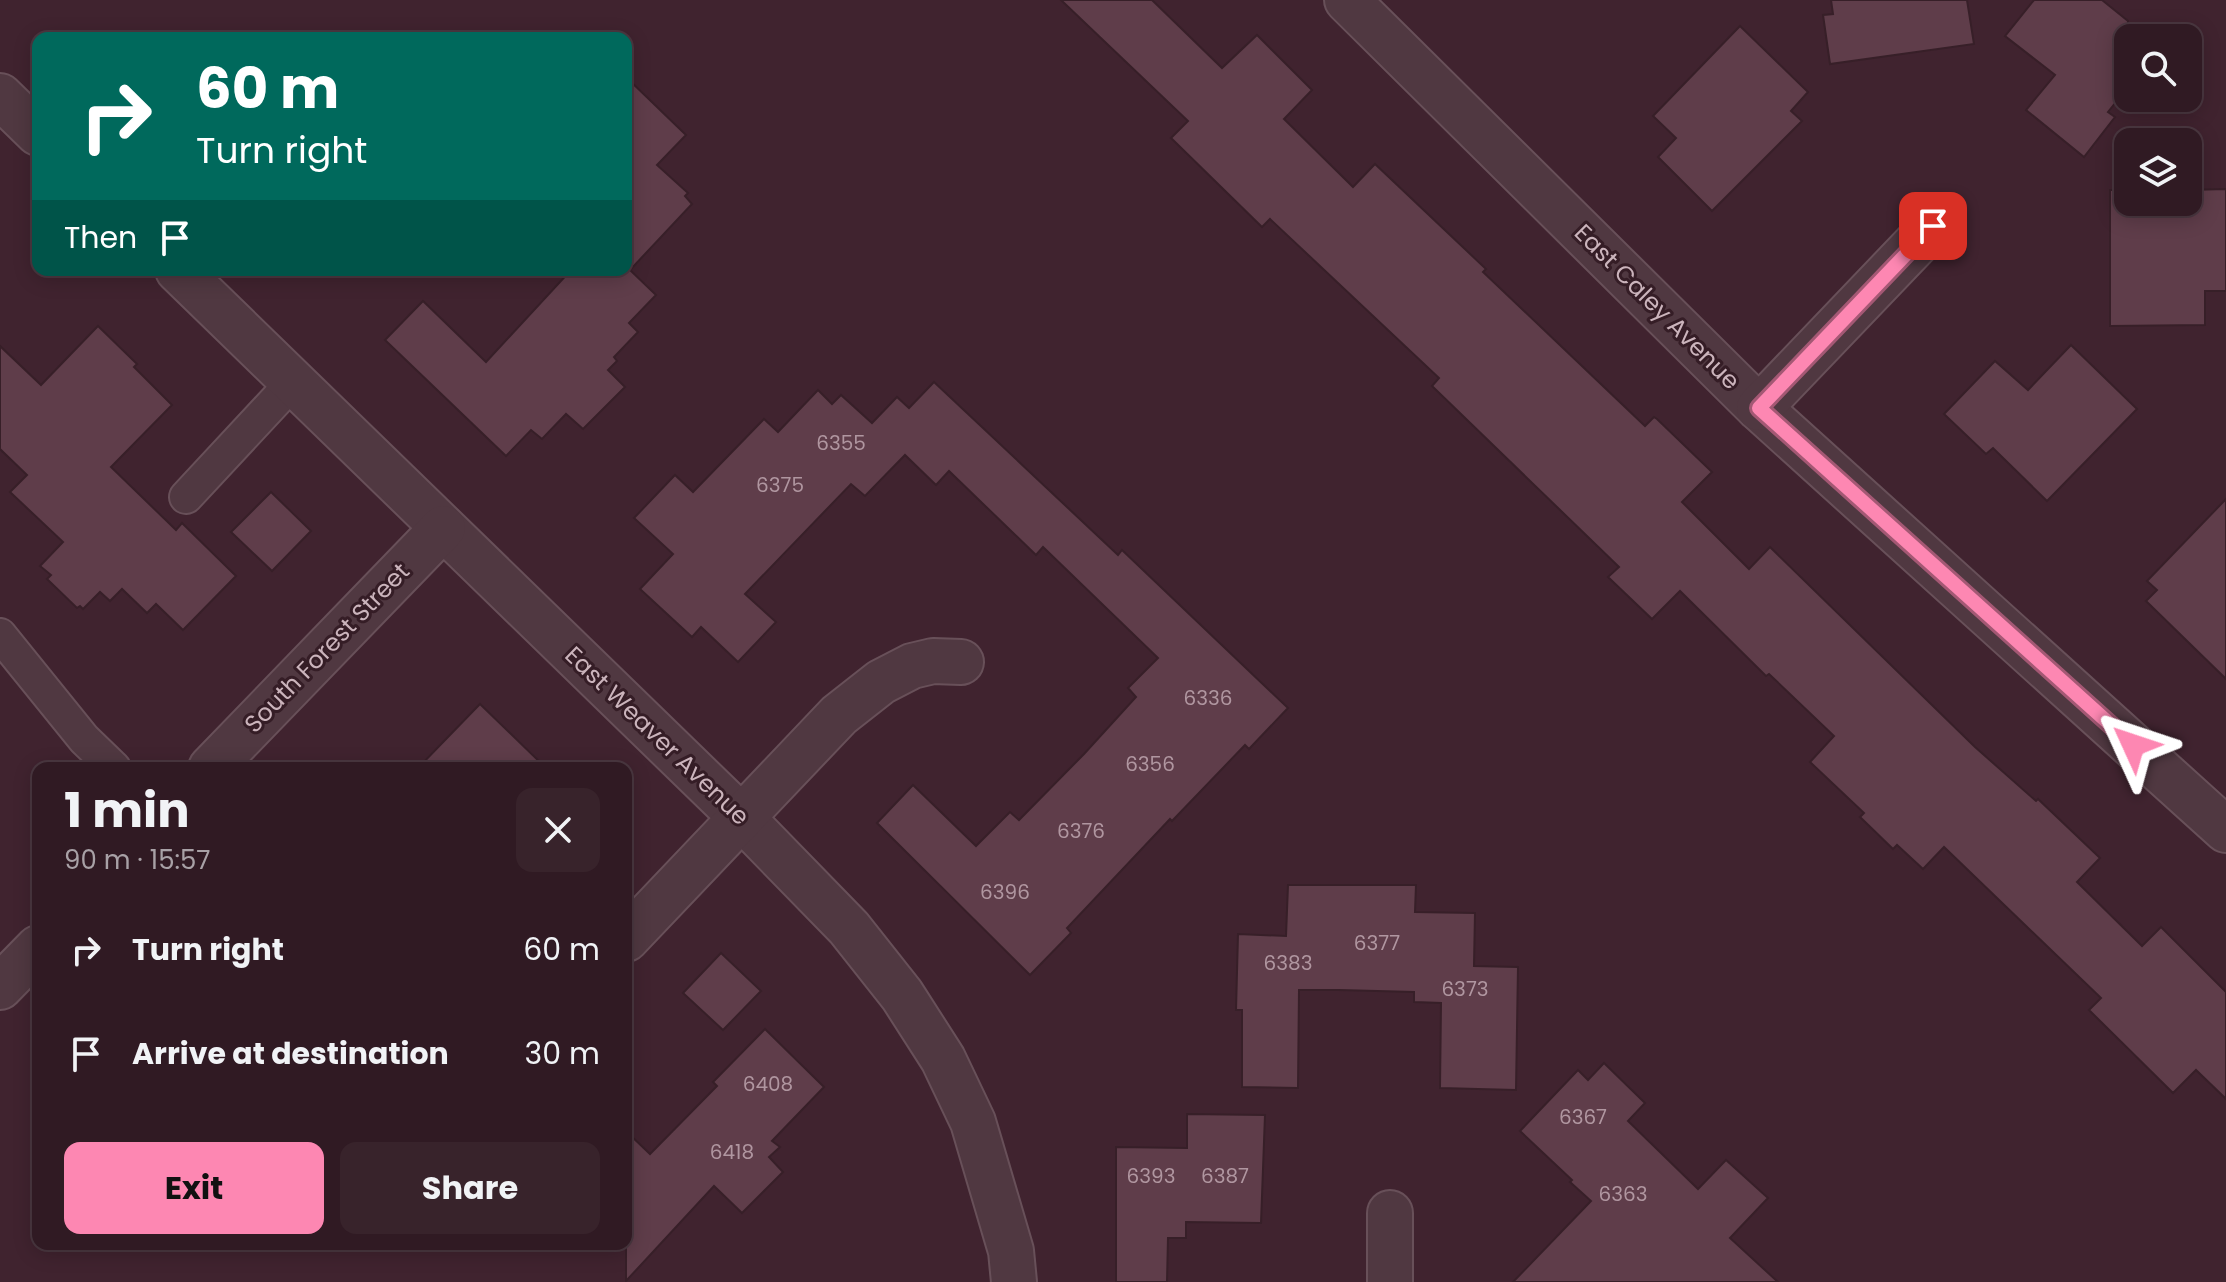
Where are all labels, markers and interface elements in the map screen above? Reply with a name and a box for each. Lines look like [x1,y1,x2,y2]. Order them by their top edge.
map controls [2114,24,2202,216]
button: search [2114,24,2202,112]
text: 60 m [196,49,339,128]
icon: right [64,64,168,168]
text: Turn right [196,125,367,176]
button: layers [2114,128,2202,216]
pin [1899,192,1967,260]
icon: arrive [1911,204,1955,248]
text: Then [64,216,137,259]
icon: arrive [153,216,197,260]
street label: East Caley Avenue [1567,217,1747,397]
house number: 6355 [816,429,866,457]
house number: 6375 [756,471,804,499]
street label: South Forest Street [237,555,417,740]
street label: East Weaver Avenue [558,639,757,832]
house number: 6336 [1184,684,1232,712]
position arrow [2091,703,2175,787]
house number: 6356 [1125,750,1175,778]
text: 1 min [64,777,190,844]
button: close [516,788,600,872]
house number: 6376 [1057,817,1105,845]
text: 90 m · 15:57 [64,842,211,878]
house number: 6396 [980,878,1030,906]
icon: right [64,928,108,972]
text: Turn right [132,928,284,971]
text: 60 m [523,928,600,971]
house number: 6377 [1354,929,1400,957]
house number: 6383 [1264,949,1312,977]
house number: 6373 [1441,975,1489,1003]
icon: arrive [64,1032,108,1076]
text: Arrive at destination [132,1032,449,1075]
text: 30 m [525,1032,600,1075]
house number: 6408 [743,1070,793,1098]
house number: 6367 [1559,1103,1607,1131]
house number: 6418 [710,1138,754,1166]
button: Exit [64,1142,324,1234]
button: Share [340,1142,600,1234]
house number: 6393 [1127,1162,1175,1190]
house number: 6387 [1201,1162,1249,1190]
house number: 6363 [1599,1180,1647,1208]

